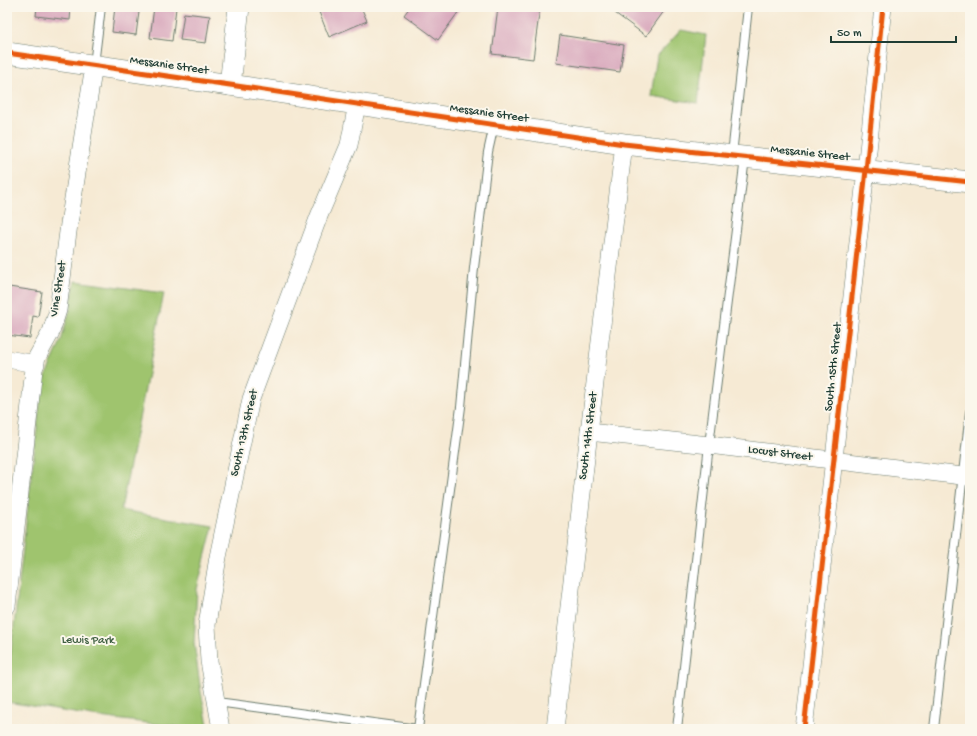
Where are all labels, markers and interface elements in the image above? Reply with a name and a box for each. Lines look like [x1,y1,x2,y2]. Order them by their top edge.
scale bar [831,18,956,44]
text: 50 m [837,27,862,41]
street label: Messanie Street [129,54,210,79]
street label: Messanie Street [449,102,530,127]
street label: Messanie Street [770,143,851,165]
street label: Vine Street [48,259,70,319]
street label: South 15th Street [822,321,846,412]
street label: South 13th Street [228,387,262,478]
street label: South 14th Street [577,390,601,481]
street label: Locust Street [747,443,814,465]
park label: Lewis Park [62,634,116,648]

